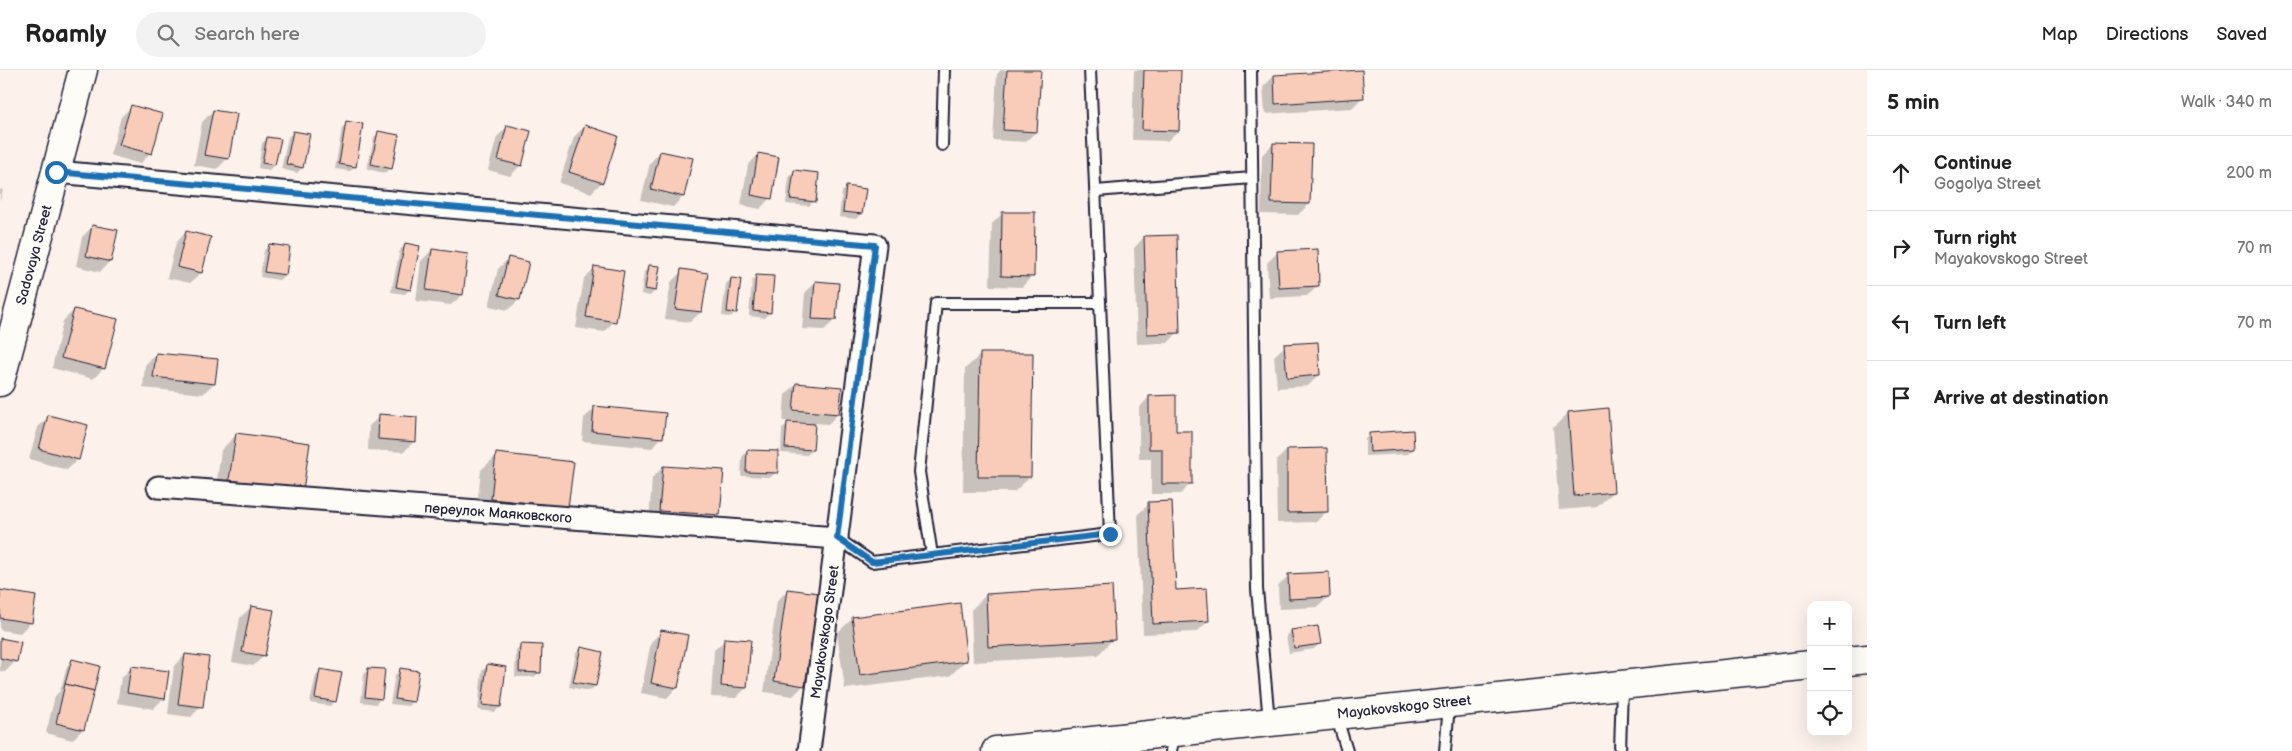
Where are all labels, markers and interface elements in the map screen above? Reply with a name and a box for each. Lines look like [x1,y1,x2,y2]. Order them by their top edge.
search box [136,12,486,57]
text: Roamly [25,20,106,49]
icon: search [154,21,182,49]
text: Search here [194,23,300,46]
text: Map [2042,24,2078,45]
text: Directions [2106,24,2188,45]
text: Saved [2216,24,2267,45]
text: 5 min [1887,90,1940,115]
text: Walk · 340 m [2181,93,2272,112]
text: Continue [1934,152,2012,175]
icon: ahead [1887,159,1915,187]
route start [45,161,68,184]
text: 200 m [2226,164,2272,183]
text: Gogolya Street [1934,175,2041,194]
street label: Sadovaya Street [13,203,56,307]
text: Turn right [1934,227,2017,250]
icon: right [1887,234,1915,262]
text: 70 m [2237,239,2272,258]
text: Mayakovskogo Street [1934,250,2088,269]
icon: left [1887,309,1915,337]
text: Turn left [1934,312,2006,335]
text: 70 m [2237,314,2272,333]
icon: arrive [1887,384,1915,412]
text: Arrive at destination [1934,387,2109,410]
street label: переулок Маяковского [424,499,572,527]
route end [1099,523,1122,546]
street label: Mayakovskogo Street [807,563,843,700]
map controls [1807,601,1852,736]
button: + [1807,601,1852,646]
button: − [1807,646,1852,691]
street label: Mayakovskogo Street [1336,691,1473,722]
button: locate [1807,691,1852,736]

